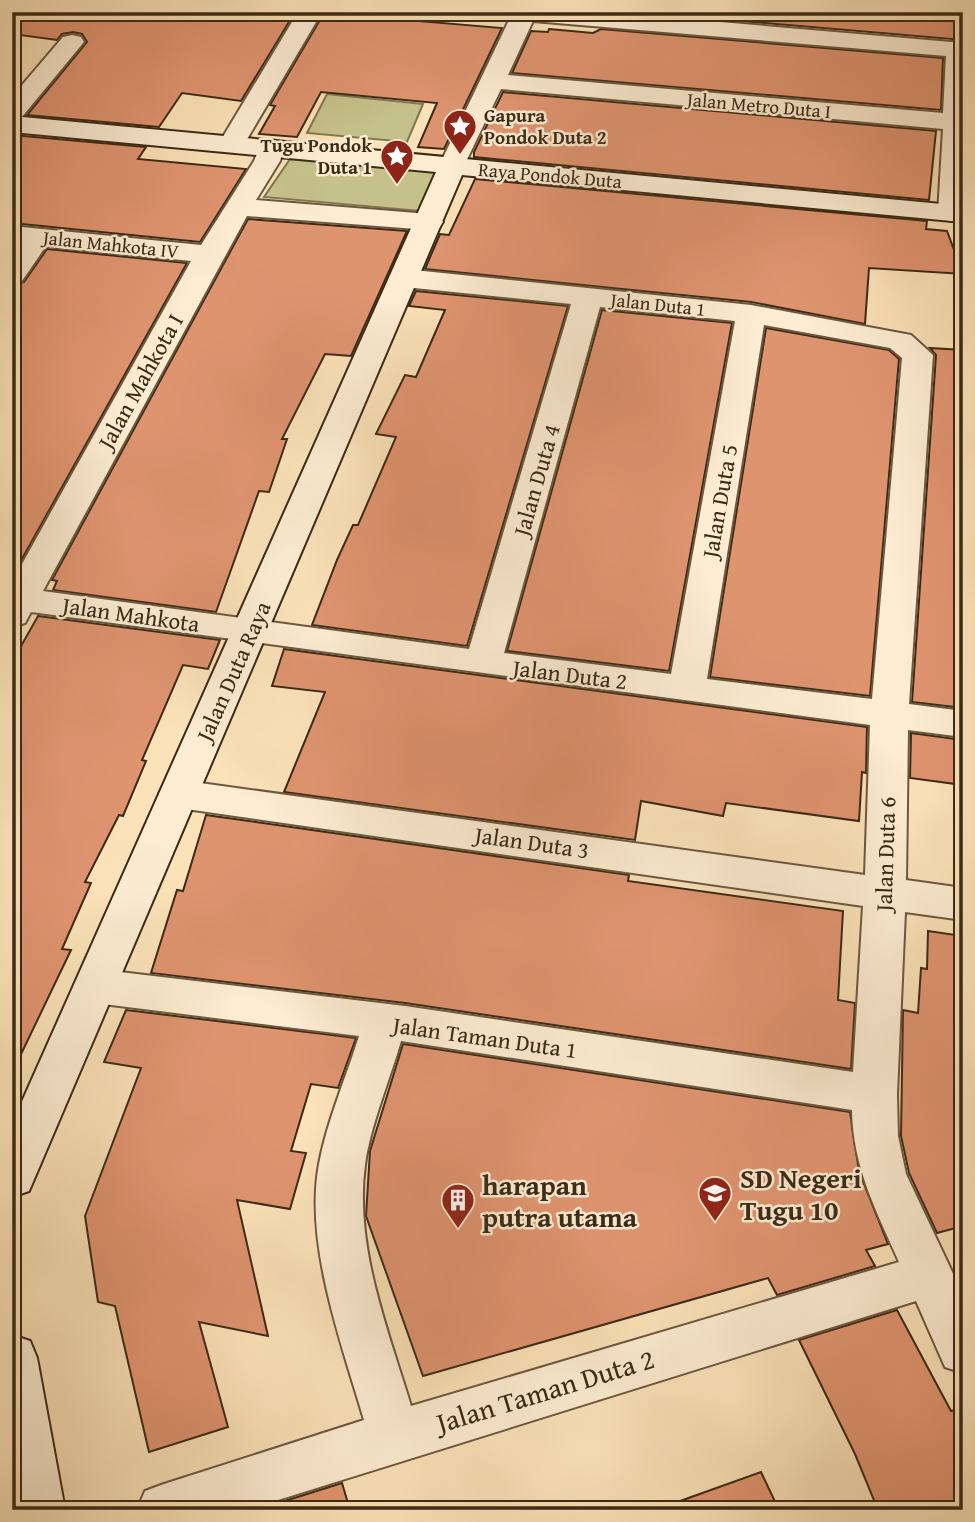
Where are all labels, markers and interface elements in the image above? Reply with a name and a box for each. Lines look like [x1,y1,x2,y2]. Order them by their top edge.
street label: Jalan Metro Duta I [684,85,832,125]
place label: Gapura Pondok Duta 2 [484,101,607,151]
place icon: Gapura Pondok Duta 2 [441,107,479,156]
place label: Tugu Pondok Duta 1 [261,131,372,181]
place icon: Tugu Pondok Duta 1 [378,137,416,186]
street label: Raya Pondok Duta [477,155,623,195]
street label: Jalan Mahkota IV [40,223,181,265]
street label: Jalan Duta 1 [607,285,707,323]
street label: Jalan Mahkota I [88,307,191,457]
street label: Jalan Duta 4 [503,420,568,543]
street label: Jalan Duta 5 [692,442,745,563]
street label: Jalan Mahkota [57,588,202,640]
street label: Jalan Duta Raya [186,596,279,749]
street label: Jalan Duta 2 [508,650,629,697]
street label: Jalan Duta 6 [866,796,903,915]
street label: Jalan Duta 3 [470,817,591,866]
street label: Jalan Taman Duta 1 [388,1007,579,1066]
place label: SD Negeri Tugu 10 [740,1157,862,1230]
place label: harapan putra utama [482,1164,638,1237]
school or university icon: SD Negeri Tugu 10 [696,1174,734,1223]
building icon: harapan putra utama [439,1181,477,1230]
street label: Jalan Taman Duta 2 [428,1337,659,1443]

